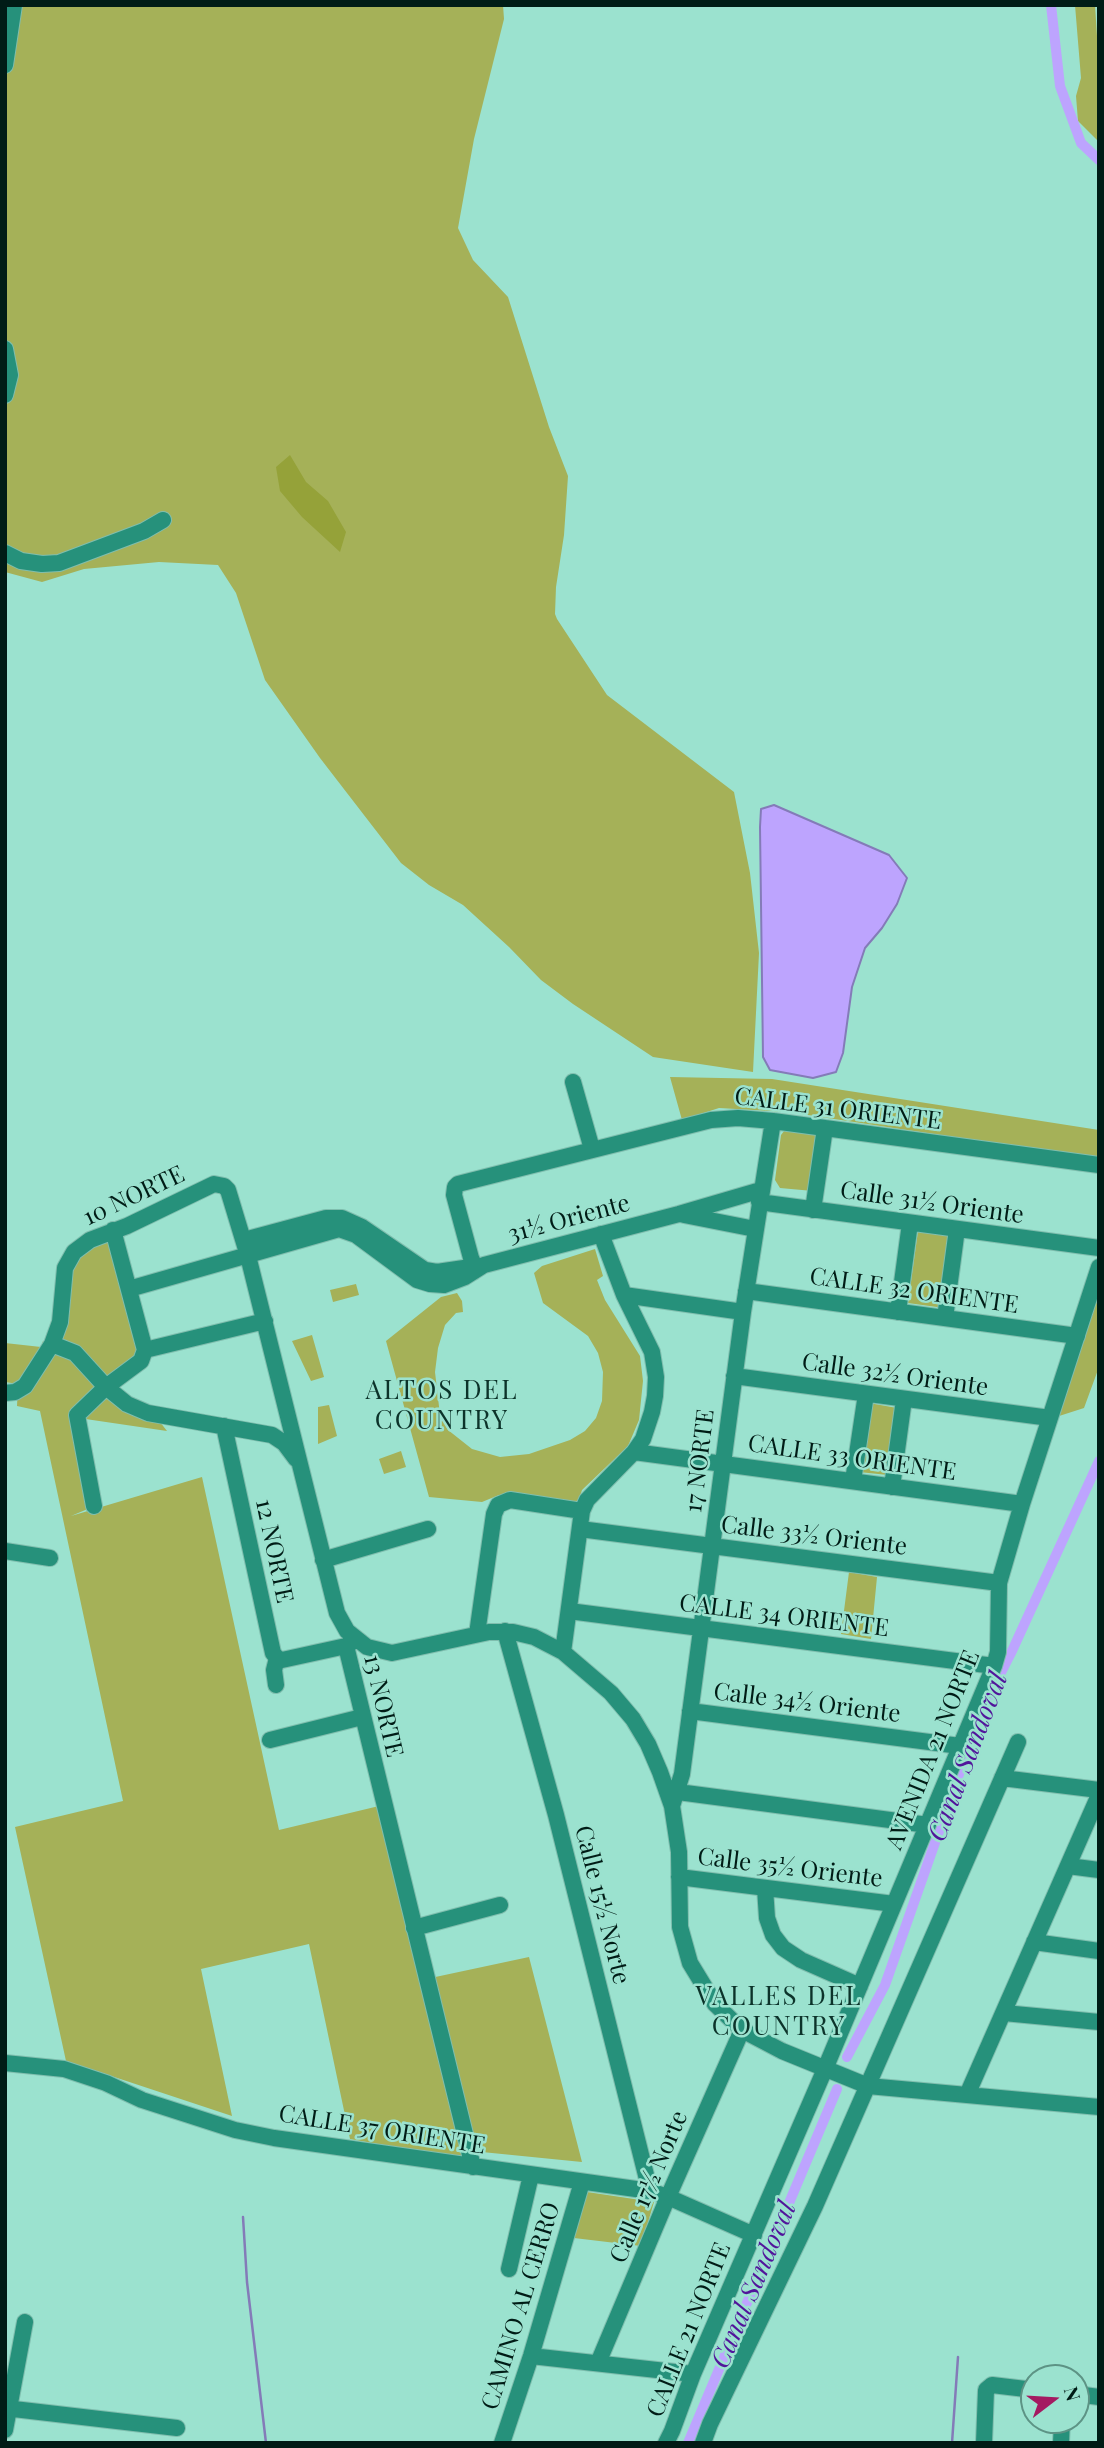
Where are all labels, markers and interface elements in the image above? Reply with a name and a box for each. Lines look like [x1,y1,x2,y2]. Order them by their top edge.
street label: CALLE 31 ORIENTE [733,1082,943,1136]
street label: 10 NORTE [79,1160,189,1232]
street label: Calle 31½ Oriente [838,1176,1026,1230]
street label: 31½ Oriente [505,1189,633,1249]
street label: CALLE 32 ORIENTE [808,1262,1020,1320]
street label: Calle 32½ Oriente [800,1348,990,1402]
district label: ALTOS DEL COUNTRY [367,1375,517,1436]
street label: 17 NORTE [679,1408,721,1514]
street label: CALLE 33 ORIENTE [746,1429,958,1487]
street label: 12 NORTE [249,1496,299,1606]
street label: Calle 33½ Oriente [719,1510,909,1562]
street label: CALLE 34 ORIENTE [678,1589,890,1643]
street label: AVENIDA 21 NORTE [880,1646,986,1854]
street label: 13 NORTE [357,1652,409,1760]
water label: Canal Sandoval [922,1668,1014,1846]
street label: Calle 34½ Oriente [712,1677,902,1729]
street label: Calle 15½ Norte [568,1823,636,1987]
street label: Calle 35½ Oriente [696,1842,884,1894]
district label: VALLES DEL COUNTRY [697,1981,861,2042]
street label: CALLE 37 ORIENTE [277,2099,487,2161]
street label: Calle 17½ Norte [604,2107,694,2267]
water label: Canal Sandoval [705,2197,803,2373]
street label: CAMINO AL CERRO [476,2199,566,2413]
street label: CALLE 21 NORTE [641,2239,737,2421]
north arrow [1020,2364,1090,2434]
text: N [1059,2383,1088,2404]

